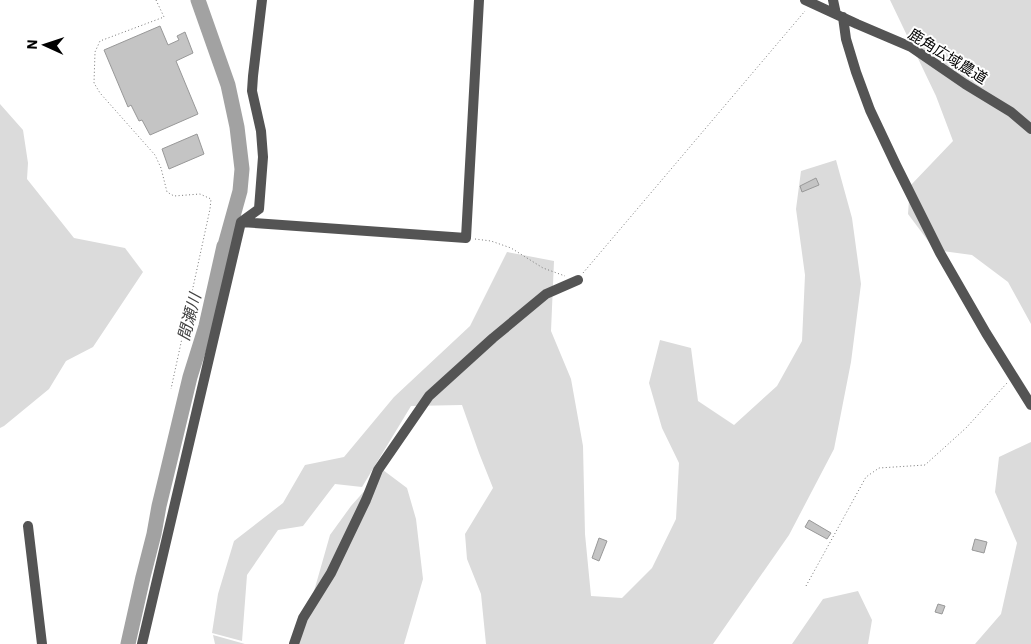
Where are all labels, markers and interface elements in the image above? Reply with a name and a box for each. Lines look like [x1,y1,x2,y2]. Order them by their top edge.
north arrow [20,20,70,70]
street label: 鹿角広域農道 [905,24,991,88]
text: N [23,39,41,50]
water label: 間瀬川 [173,289,205,343]

